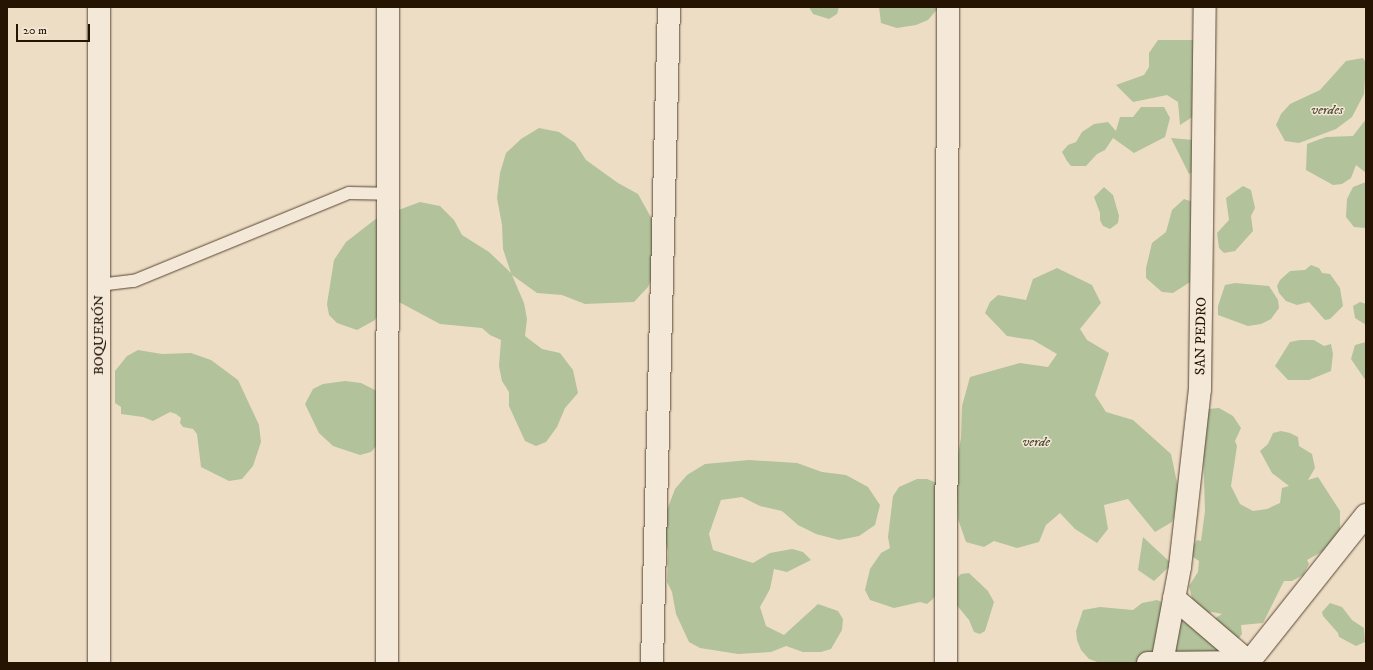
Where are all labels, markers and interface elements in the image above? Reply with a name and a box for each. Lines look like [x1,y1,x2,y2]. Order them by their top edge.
scale bar [18,16,92,42]
text: 20 m [23,23,47,38]
park label: verdes [1311,102,1343,118]
street label: BOQUERÓN [91,295,107,375]
street label: SAN PEDRO [1192,297,1210,375]
park label: verde [1022,434,1050,450]

